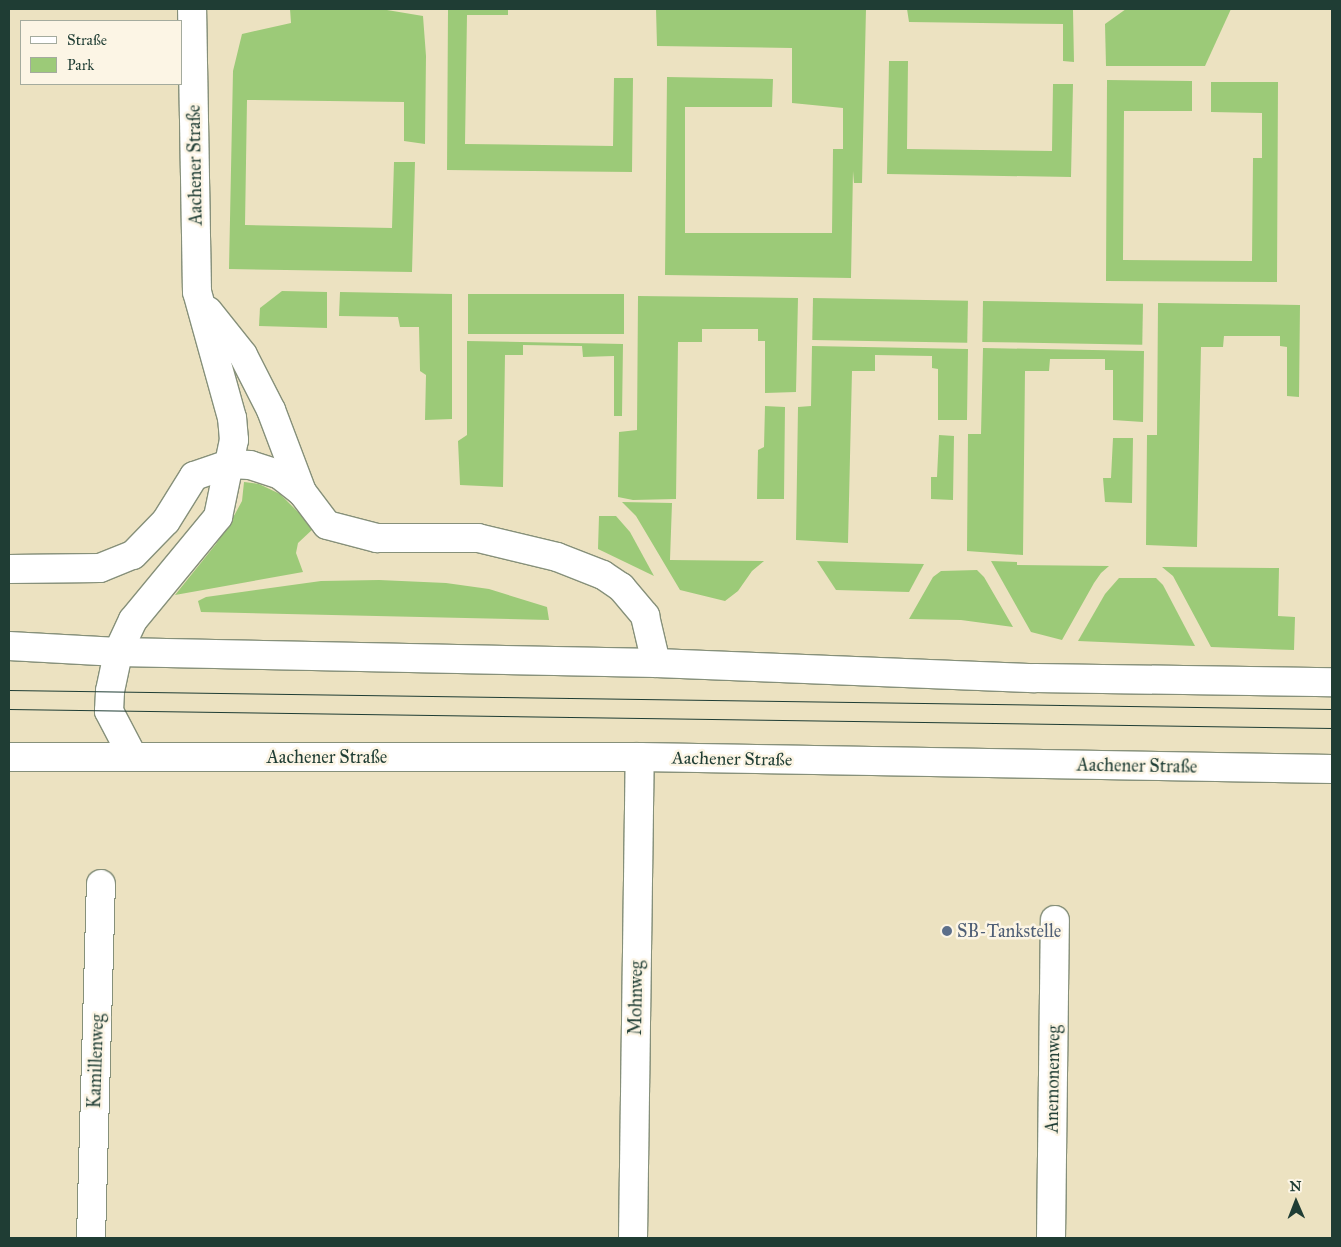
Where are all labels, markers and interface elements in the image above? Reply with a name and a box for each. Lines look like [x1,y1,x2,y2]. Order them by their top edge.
legend [20,20,182,85]
text: Straße [67,31,107,49]
text: Park [67,56,94,74]
street label: Aachener Straße [183,105,207,225]
street label: Aachener Straße [267,746,387,768]
street label: Aachener Straße [672,747,792,771]
street label: Aachener Straße [1077,754,1197,778]
place label: SB-Tankstelle [957,920,1061,942]
marker: SB-Tankstelle [941,925,953,937]
street label: Mohnweg [625,961,647,1035]
street label: Kamillenweg [84,1013,108,1109]
street label: Anemonenweg [1041,1025,1065,1133]
north arrow [1271,1177,1321,1227]
text: N [1290,1178,1302,1195]

